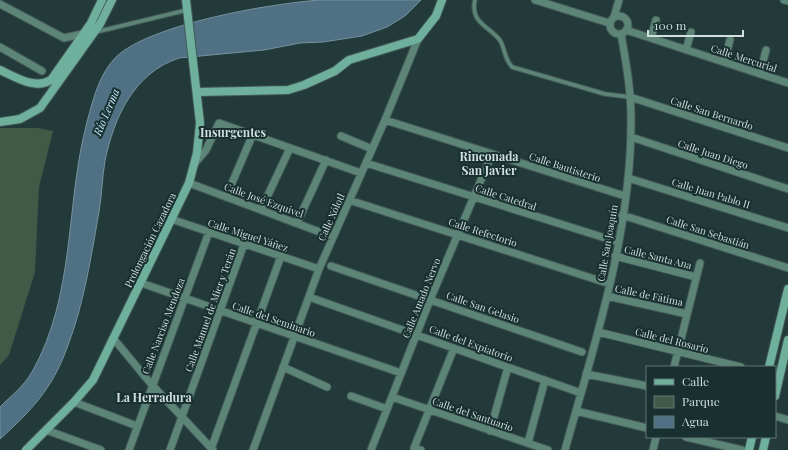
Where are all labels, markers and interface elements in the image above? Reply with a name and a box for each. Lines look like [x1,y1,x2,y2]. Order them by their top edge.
scale bar [648,12,743,38]
text: 100 m [654,17,687,33]
street label: Calle Mercurial [709,41,779,75]
water label: Río Lerma [89,86,123,139]
street label: Calle San Bernardo [669,93,756,133]
district label: Insurgentes [200,124,266,140]
street label: Calle Juan Diego [676,136,751,172]
district label: Rinconada San Javier [459,148,519,178]
street label: Calle Bautisterio [527,149,603,185]
street label: Calle Juan Pablo II [670,174,752,212]
street label: Calle José Ezquivel [222,179,306,221]
street label: Calle Catedral [474,181,539,214]
street label: Prolongación Cazadora [121,190,179,290]
street label: Calle Xólotl [314,191,348,243]
street label: Calle San Joaquín [593,203,621,282]
street label: Calle San Sebastián [665,212,751,252]
street label: Calle Refectorio [447,214,520,250]
street label: Calle Miguel Yáñez [206,215,290,255]
street label: Calle Santa Ana [623,242,693,272]
street label: Calle Manuel de Mier y Terán [181,246,239,374]
street label: Calle Amado Nervo [399,255,444,340]
street label: Calle Narciso Mendoza [138,276,188,376]
street label: Calle de Fátima [614,281,684,309]
street label: Calle San Gelasio [444,288,522,326]
street label: Calle del Seminario [230,298,318,340]
street label: Calle del Expiatorio [427,321,515,365]
street label: Calle del Rosario [634,324,711,356]
legend [646,366,776,438]
text: Calle [682,373,709,389]
district label: La Herradura [116,389,192,405]
text: Parque [682,393,720,409]
street label: Calle del Santuario [431,394,516,435]
text: Agua [681,413,709,429]

